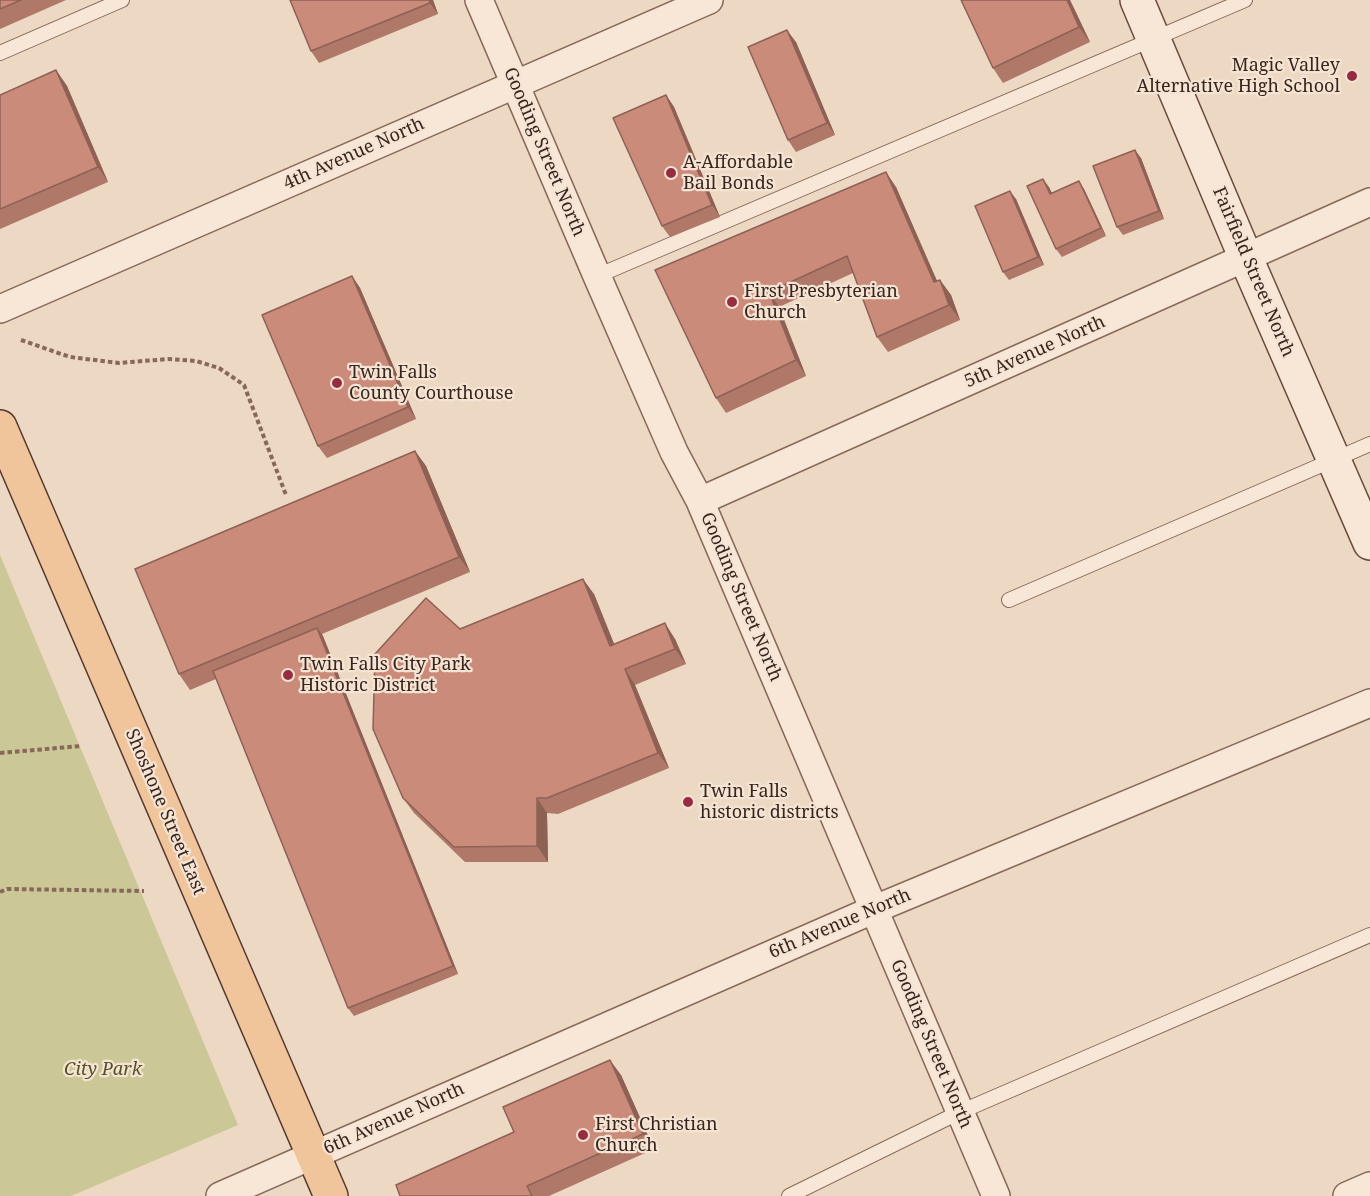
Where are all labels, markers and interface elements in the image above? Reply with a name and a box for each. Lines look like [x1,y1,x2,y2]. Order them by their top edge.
place label: Magic Valley Alternative High School [1136,55,1340,98]
street label: Gooding Street North [499,64,589,240]
marker: Magic Valley Alternative High School [1345,69,1359,83]
street label: 4th Avenue North [280,113,428,195]
place label: A-Affordable Bail Bonds [683,152,793,195]
marker: A-Affordable Bail Bonds [664,166,678,180]
street label: Fairfield Street North [1207,184,1299,360]
place label: First Presbyterian Church [744,281,898,324]
marker: First Presbyterian Church [725,295,739,309]
street label: 5th Avenue North [961,311,1109,393]
place label: Twin Falls County Courthouse [349,362,513,404]
marker: Twin Falls County Courthouse [330,376,344,390]
street label: Gooding Street North [696,509,786,685]
place label: Twin Falls City Park Historic District [300,654,471,696]
marker: Twin Falls City Park Historic District [281,668,295,682]
street label: Shoshone Street East [120,726,210,898]
place label: Twin Falls historic districts [700,781,839,824]
marker: Twin Falls historic districts [681,795,695,809]
street label: 6th Avenue North [766,884,914,964]
street label: Gooding Street North [886,956,976,1132]
park label: City Park [64,1059,142,1081]
street label: 6th Avenue North [320,1078,468,1160]
place label: First Christian Church [595,1114,718,1156]
marker: First Christian Church [576,1128,590,1142]

